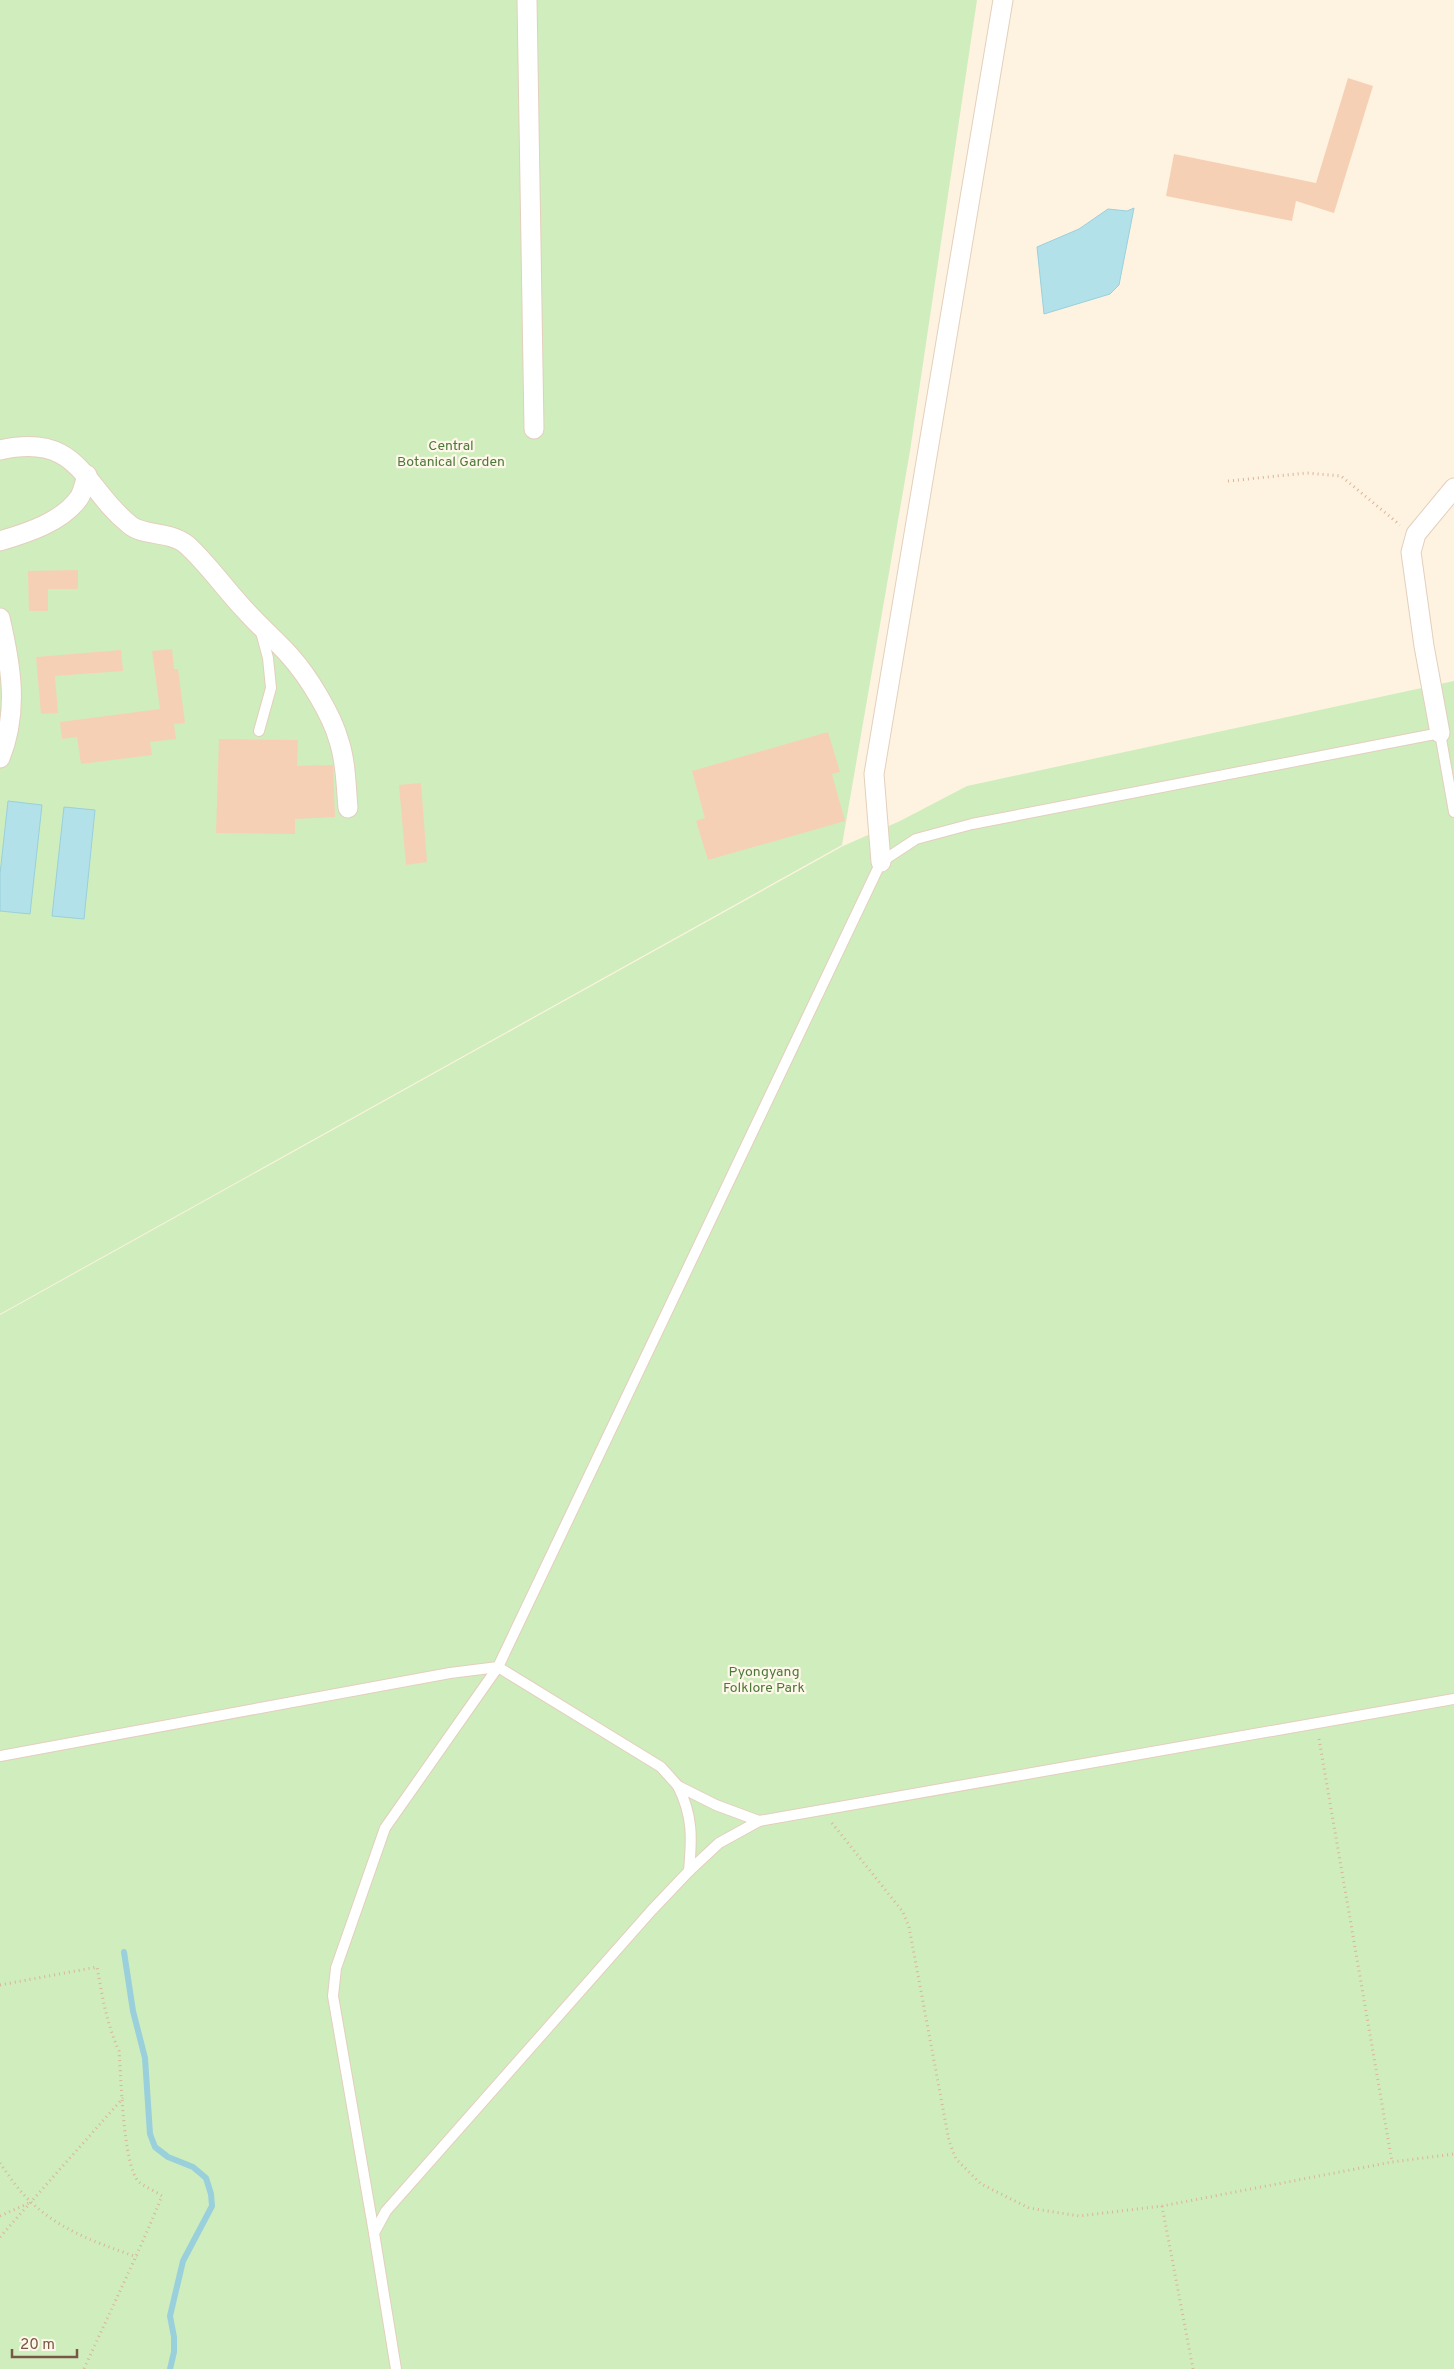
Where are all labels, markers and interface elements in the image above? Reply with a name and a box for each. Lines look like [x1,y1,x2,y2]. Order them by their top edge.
park label: Central Botanical Garden [397,438,505,471]
park label: Pyongyang Folklore Park [723,1664,805,1697]
scale bar [12,2326,78,2358]
text: 20 m [20,2336,55,2355]

